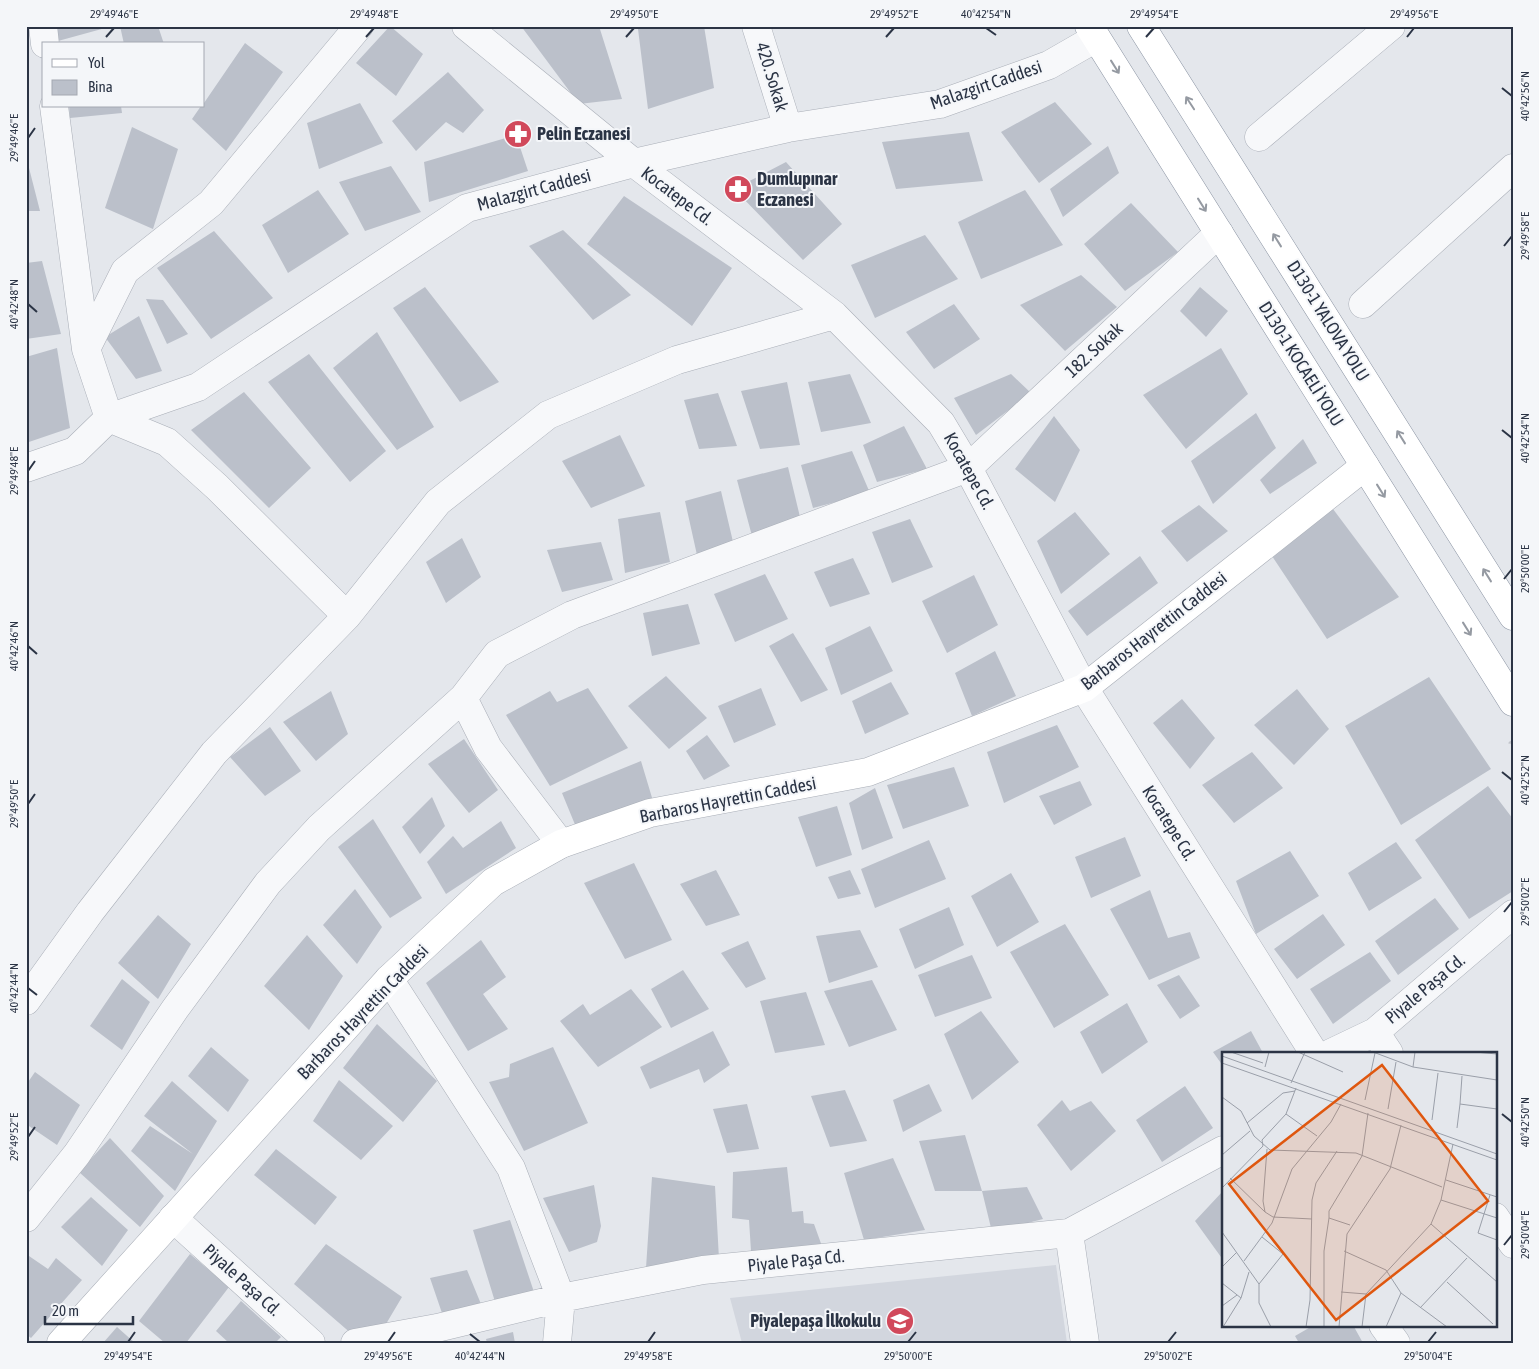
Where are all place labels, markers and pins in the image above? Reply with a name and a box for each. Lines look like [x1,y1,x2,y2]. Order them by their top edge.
pharmacy icon: Pelin Eczanesi [503,119,533,149]
place label: Pelin Eczanesi [537,123,631,144]
place label: Dumlupınar Eczanesi [757,168,838,210]
pharmacy icon: Dumlupınar Eczanesi [723,174,753,204]
school or university icon: Piyalepaşa İlkokulu [885,1306,915,1336]
place label: Piyalepaşa İlkokulu [750,1310,881,1331]

